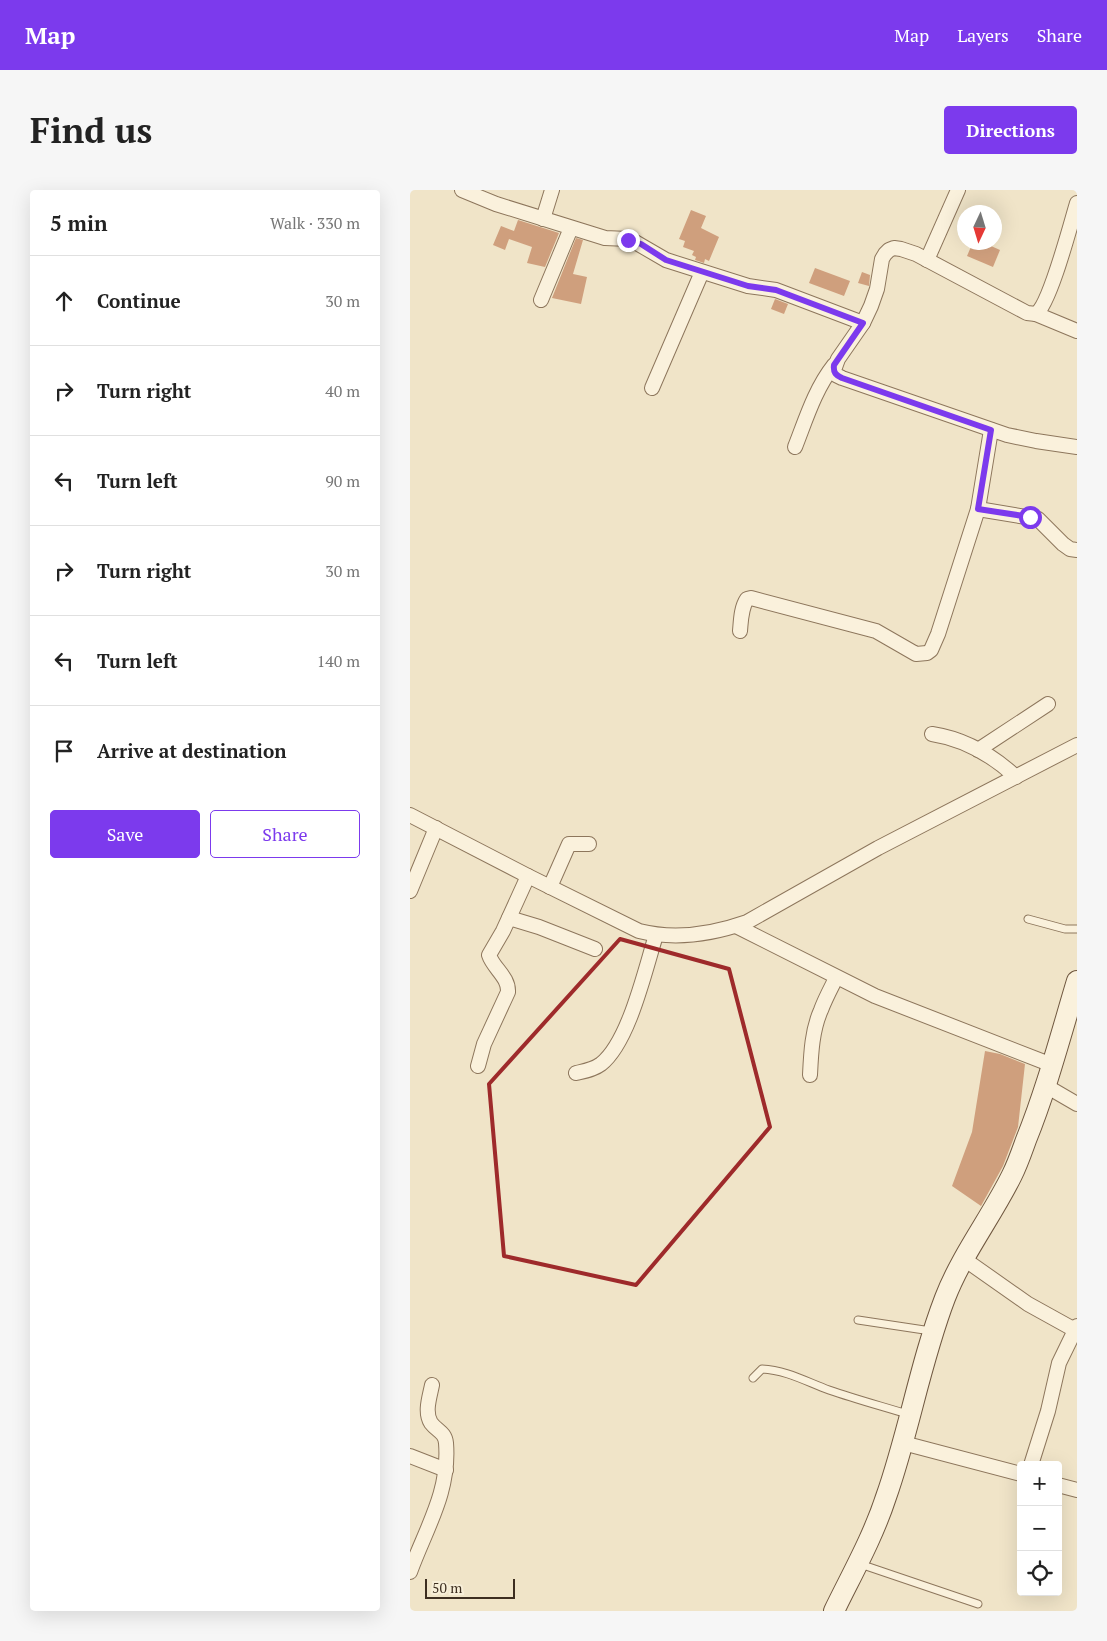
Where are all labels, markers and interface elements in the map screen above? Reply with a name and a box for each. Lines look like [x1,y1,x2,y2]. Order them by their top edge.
text: Map [25,19,75,51]
text: Map [894,23,929,47]
text: Layers [957,23,1009,47]
text: Share [1037,23,1082,47]
button: Directions [944,106,1077,154]
text: Find us [30,107,152,153]
north arrow [957,205,1002,250]
text: 5 min [50,209,107,237]
text: Walk · 330 m [270,212,360,234]
route end [617,229,640,252]
icon: ahead [50,287,78,315]
text: Continue [97,288,181,313]
text: 30 m [325,290,360,312]
icon: right [50,377,78,405]
text: Turn right [97,378,191,403]
text: 40 m [325,380,360,402]
icon: left [50,467,78,495]
text: Turn left [97,468,178,493]
text: 90 m [325,470,360,492]
route start [1019,506,1042,529]
icon: right [50,557,78,585]
text: Turn right [97,558,191,583]
text: 30 m [325,560,360,582]
icon: left [50,647,78,675]
text: Turn left [97,648,178,673]
text: 140 m [317,650,360,672]
icon: arrive [50,737,78,765]
text: Arrive at destination [97,738,286,763]
button: Save [50,810,200,858]
button: Share [210,810,360,858]
map controls [1017,1461,1062,1596]
button: + [1017,1461,1062,1506]
button: − [1017,1506,1062,1551]
button: locate [1017,1551,1062,1596]
scale bar [425,1576,515,1599]
text: 50 m [432,1578,462,1597]

